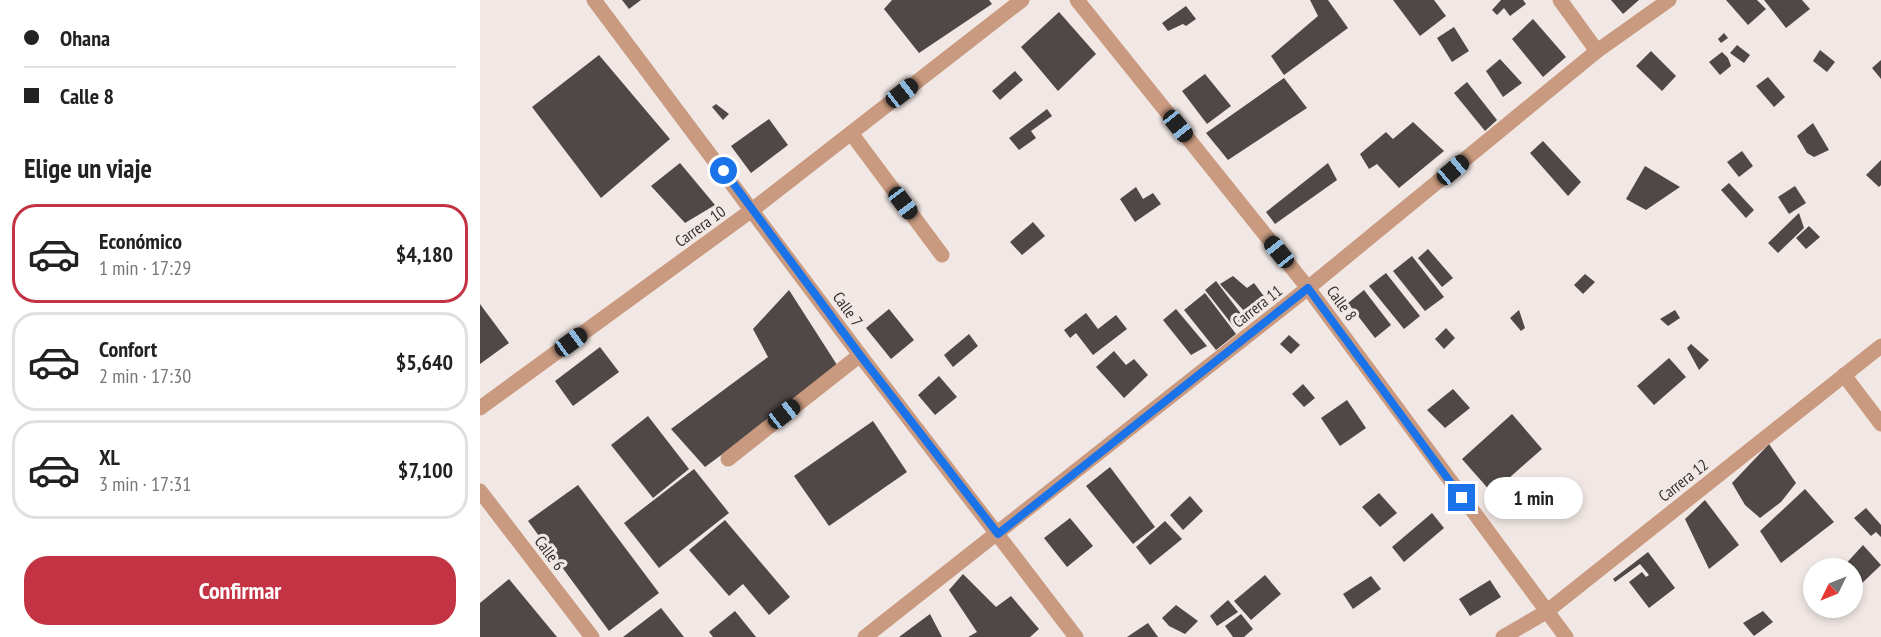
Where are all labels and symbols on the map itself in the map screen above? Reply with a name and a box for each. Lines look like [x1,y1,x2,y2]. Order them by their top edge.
car [882,75,922,111]
car [1160,106,1196,146]
car [1433,152,1473,188]
route start [710,157,737,184]
car [885,183,921,223]
street label: Carrera 10 [671,201,729,251]
car [1261,232,1297,272]
street label: Carrera 11 [1228,280,1286,332]
street label: Calle 8 [1323,282,1361,324]
street label: Calle 7 [829,288,867,330]
car [551,324,591,360]
car [764,396,804,432]
street label: Carrera 12 [1654,454,1712,506]
callout: 1 min [1483,477,1582,519]
route end [1448,484,1475,511]
street label: Calle 6 [531,532,569,574]
north arrow [1803,558,1863,618]

